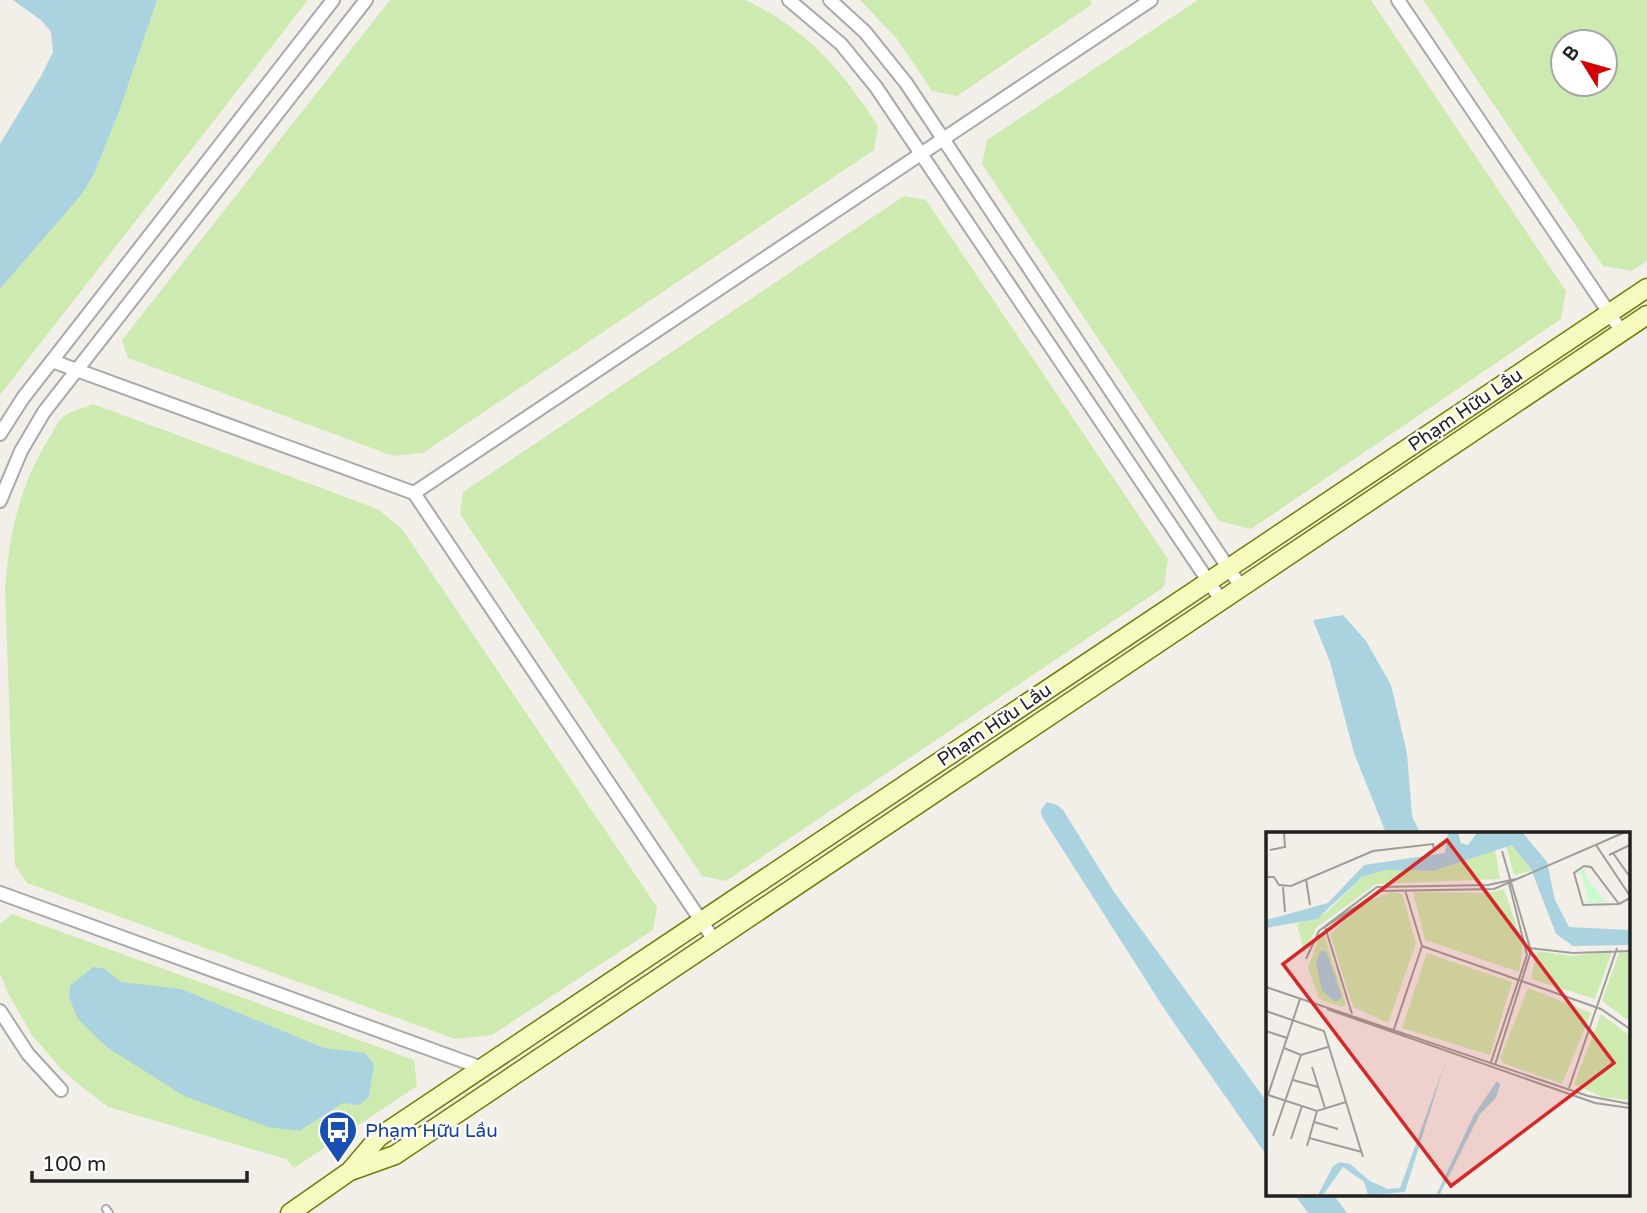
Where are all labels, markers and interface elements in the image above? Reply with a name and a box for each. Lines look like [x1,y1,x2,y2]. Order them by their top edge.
north arrow [1549,28,1619,98]
text: B [1558,41,1584,65]
street label: Phạm Hữu Lầu [1404,364,1527,456]
street label: Phạm Hữu Lầu [933,679,1056,771]
inset map [1266,832,1630,1196]
bus stop icon: Phạm Hữu Lầu [317,1109,359,1164]
place label: Phạm Hữu Lầu [365,1120,498,1142]
scale bar [32,1140,247,1184]
text: 100 m [42,1152,106,1177]

